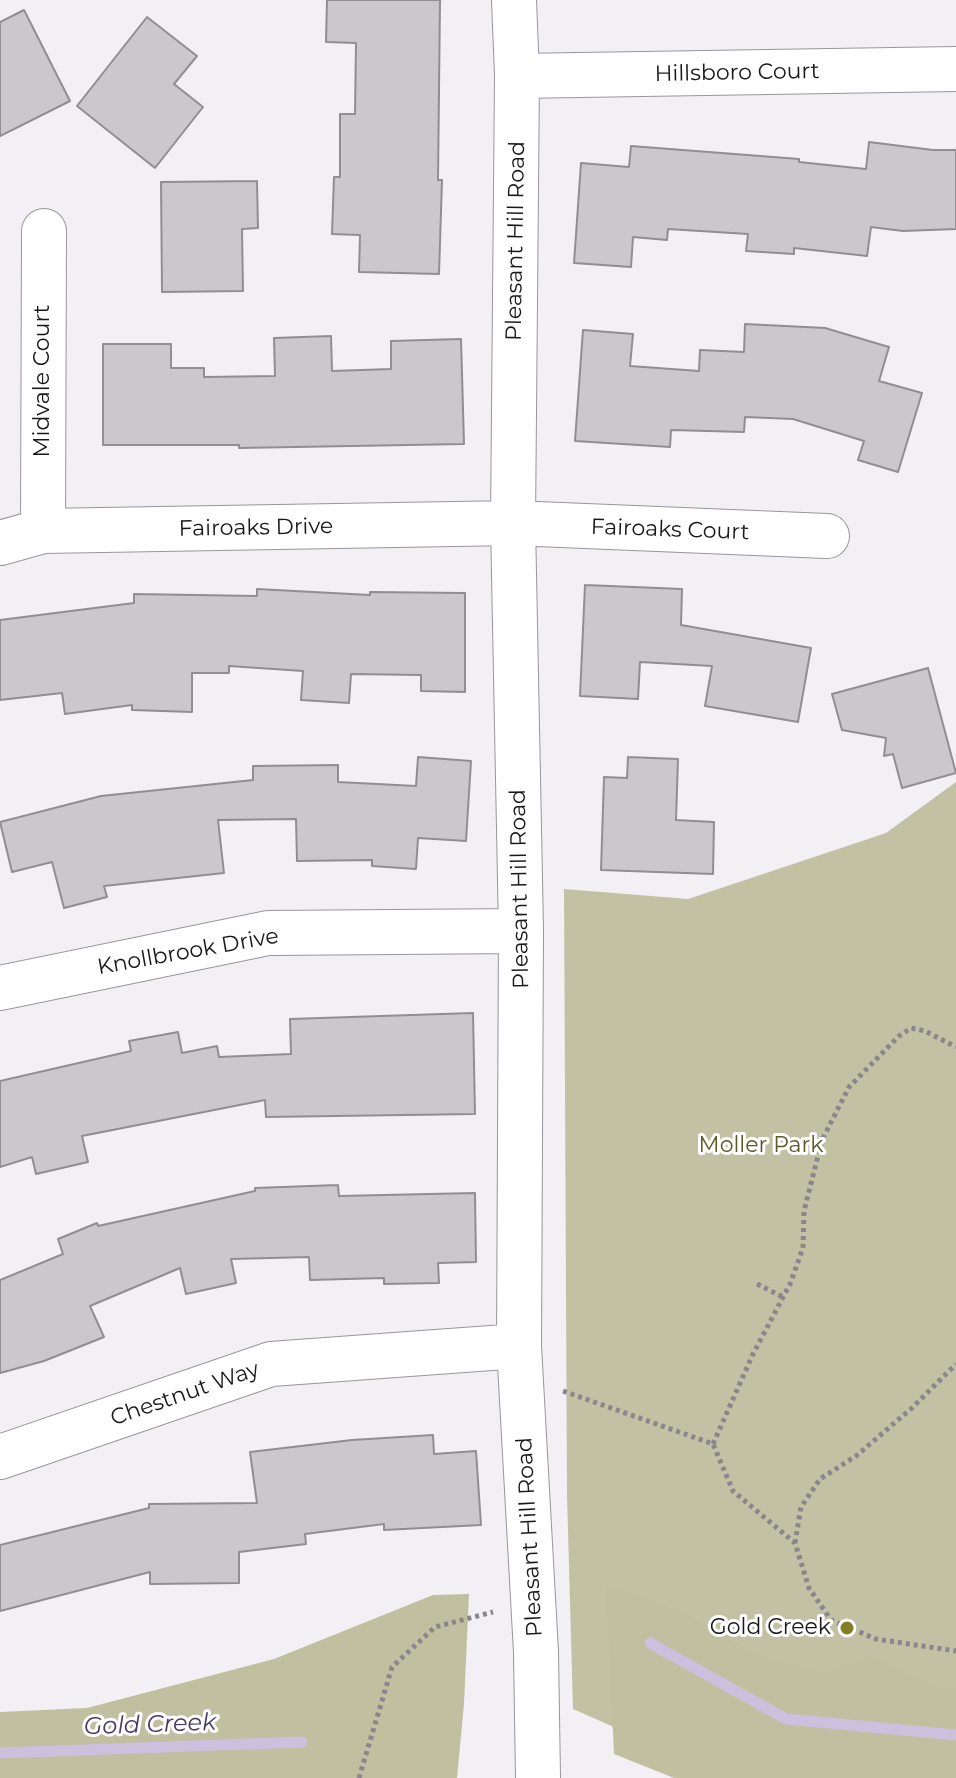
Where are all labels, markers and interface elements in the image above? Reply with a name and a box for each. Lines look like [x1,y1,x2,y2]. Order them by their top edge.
street label: Hillsboro Court [654,58,820,88]
street label: Pleasant Hill Road [501,141,531,341]
street label: Midvale Court [30,304,56,458]
street label: Fairoaks Drive [179,513,333,543]
street label: Fairoaks Court [590,514,750,546]
street label: Pleasant Hill Road [505,789,535,989]
street label: Knollbrook Drive [95,923,281,981]
park label: Moller Park [699,1133,823,1159]
street label: Chestnut Way [107,1356,263,1432]
street label: Pleasant Hill Road [512,1437,548,1637]
place label: Gold Creek [710,1615,831,1641]
marker: Gold Creek [838,1619,856,1637]
water label: Gold Creek [83,1708,217,1742]

